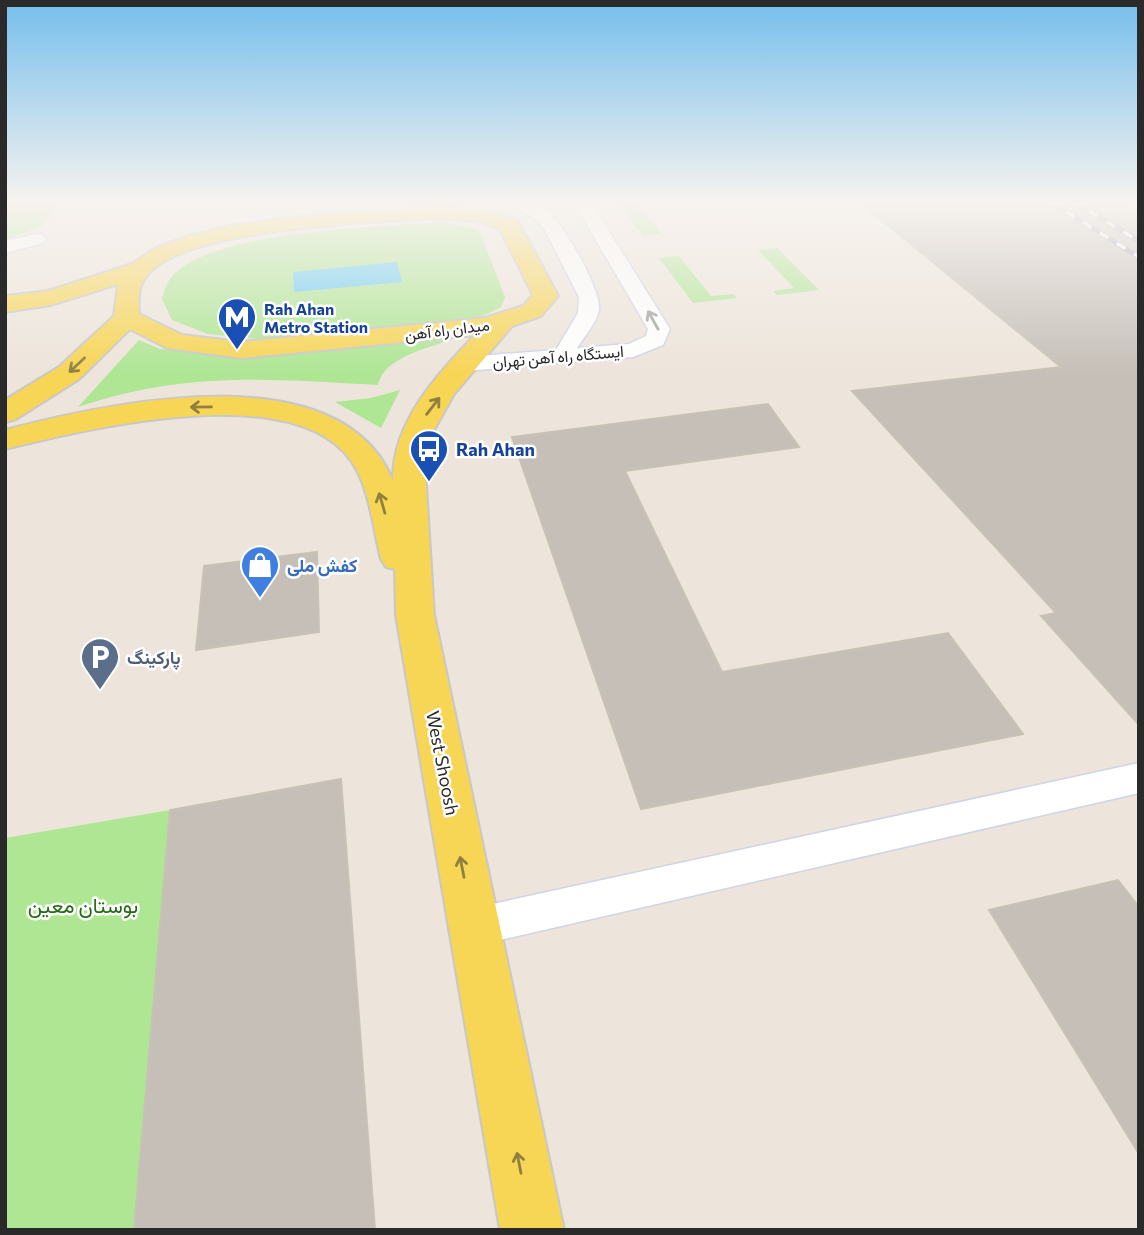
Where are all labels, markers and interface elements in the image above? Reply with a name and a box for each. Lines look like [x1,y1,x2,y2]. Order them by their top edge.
metro station icon: Rah Ahan Metro Station [216,296,258,351]
place label: Rah Ahan Metro Station [264,299,368,336]
one-way arrow [646,310,660,330]
street label: میدان راه آهن [403,314,491,346]
street label: ایستگاه راه آهن تهران [492,341,625,373]
one-way arrow [69,357,86,374]
one-way arrow [425,397,440,416]
one-way arrow [189,400,212,413]
bus stop icon: Rah Ahan [408,428,450,483]
place label: Rah Ahan [456,438,535,460]
one-way arrow [375,492,388,514]
shop icon: کفش ملی [239,544,281,599]
place label: کفش ملی [287,554,357,577]
parking icon: پارکینگ [79,636,121,691]
place label: پارکینگ [127,646,181,670]
street label: West Shoosh [422,709,464,817]
one-way arrow [455,856,469,879]
park label: بوستان معین [28,892,138,919]
one-way arrow [512,1152,525,1175]

